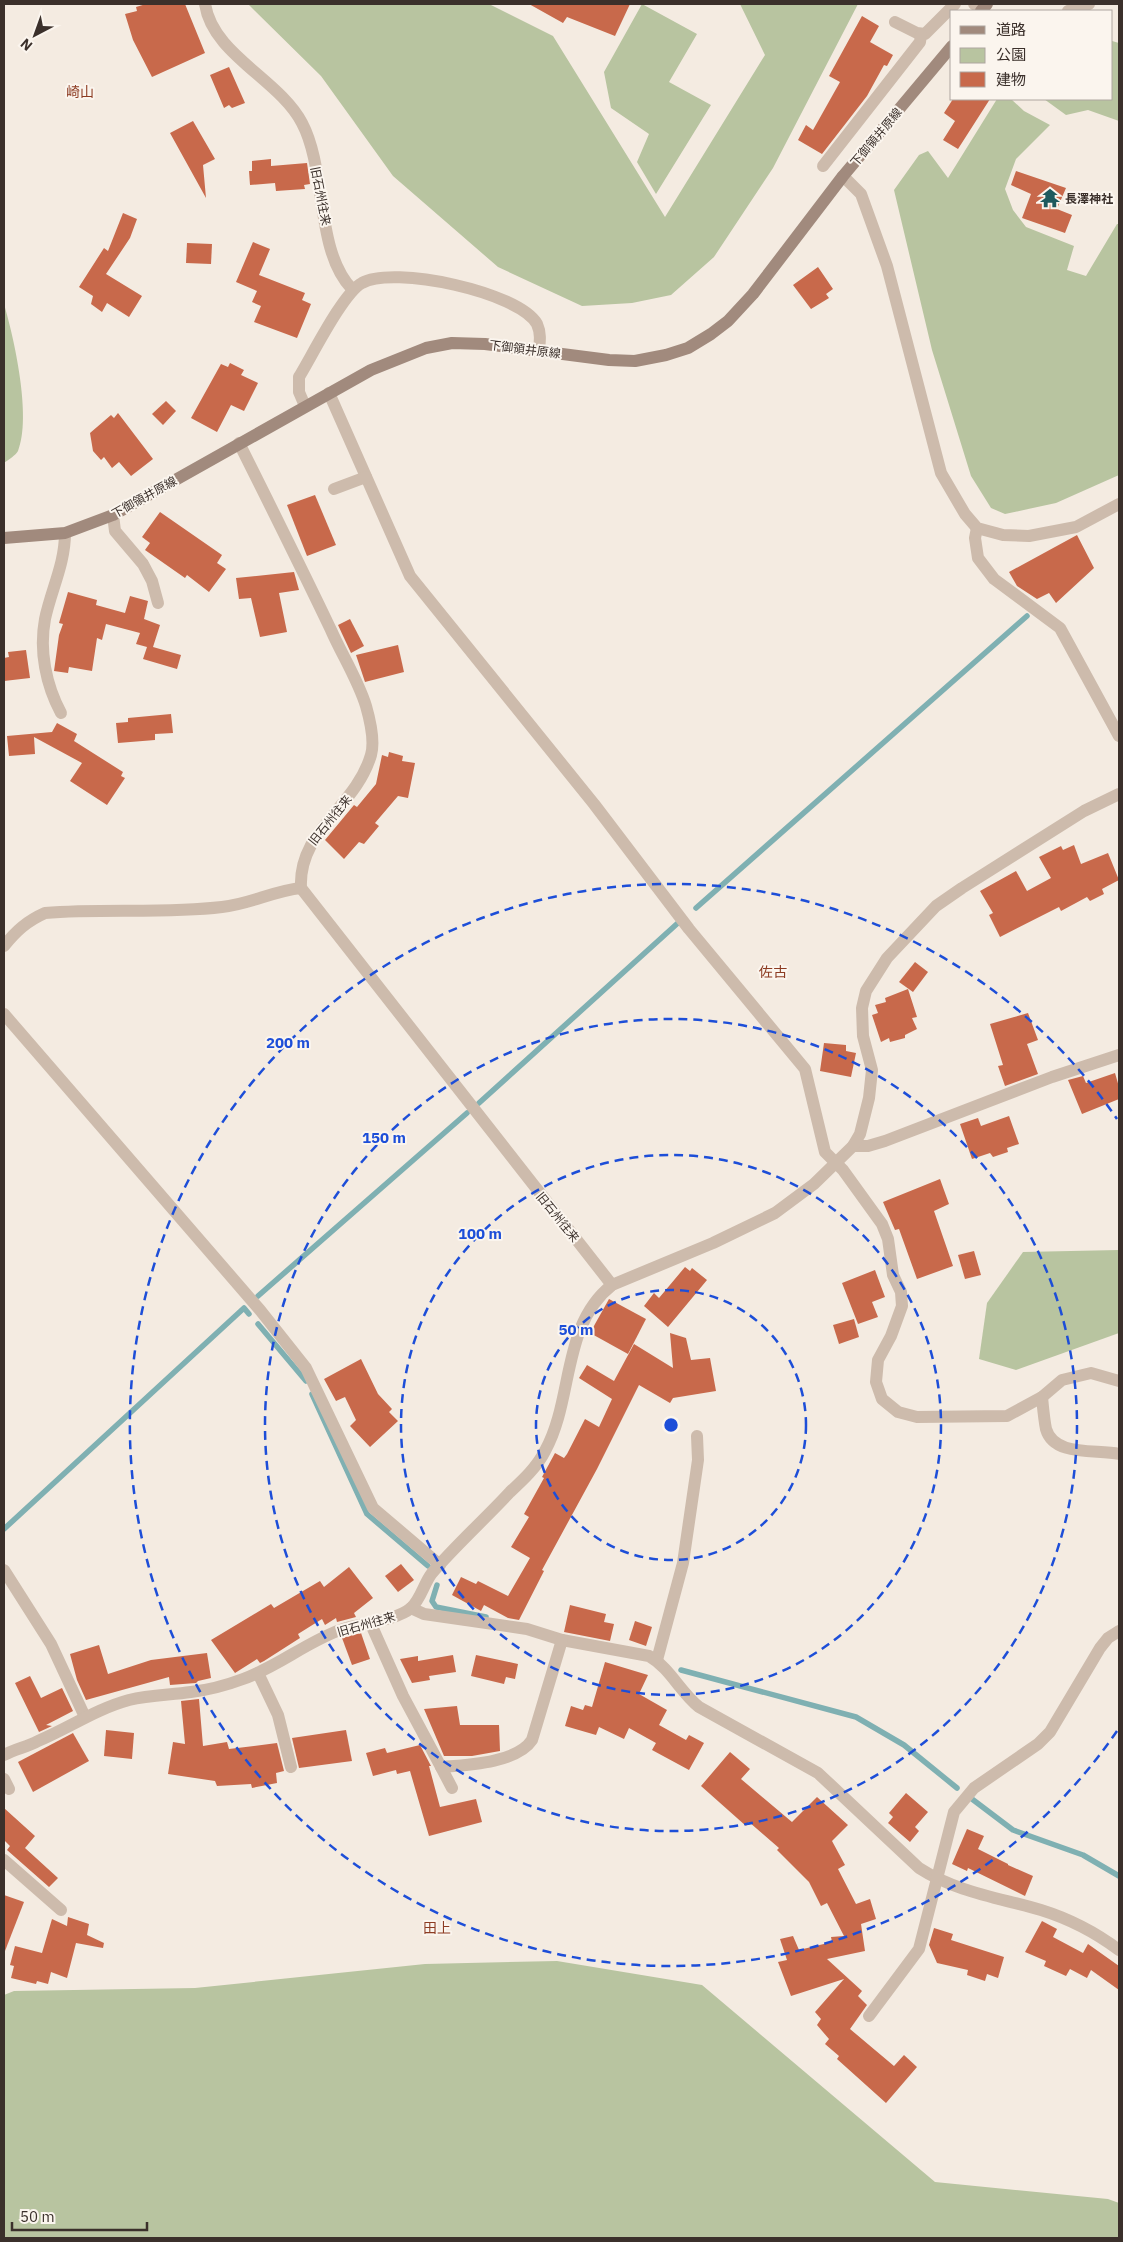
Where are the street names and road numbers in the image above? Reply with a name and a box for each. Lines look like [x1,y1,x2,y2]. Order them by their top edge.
street label: 下御領井原線 [847,105,905,169]
street label: 旧石州往来 [308,165,334,227]
street label: 下御領井原線 [488,337,562,361]
street label: 下御領井原線 [109,473,179,521]
street label: 旧石州往来 [305,792,355,848]
street label: 旧石州往来 [533,1189,583,1245]
street label: 旧石州往来 [335,1609,397,1639]

